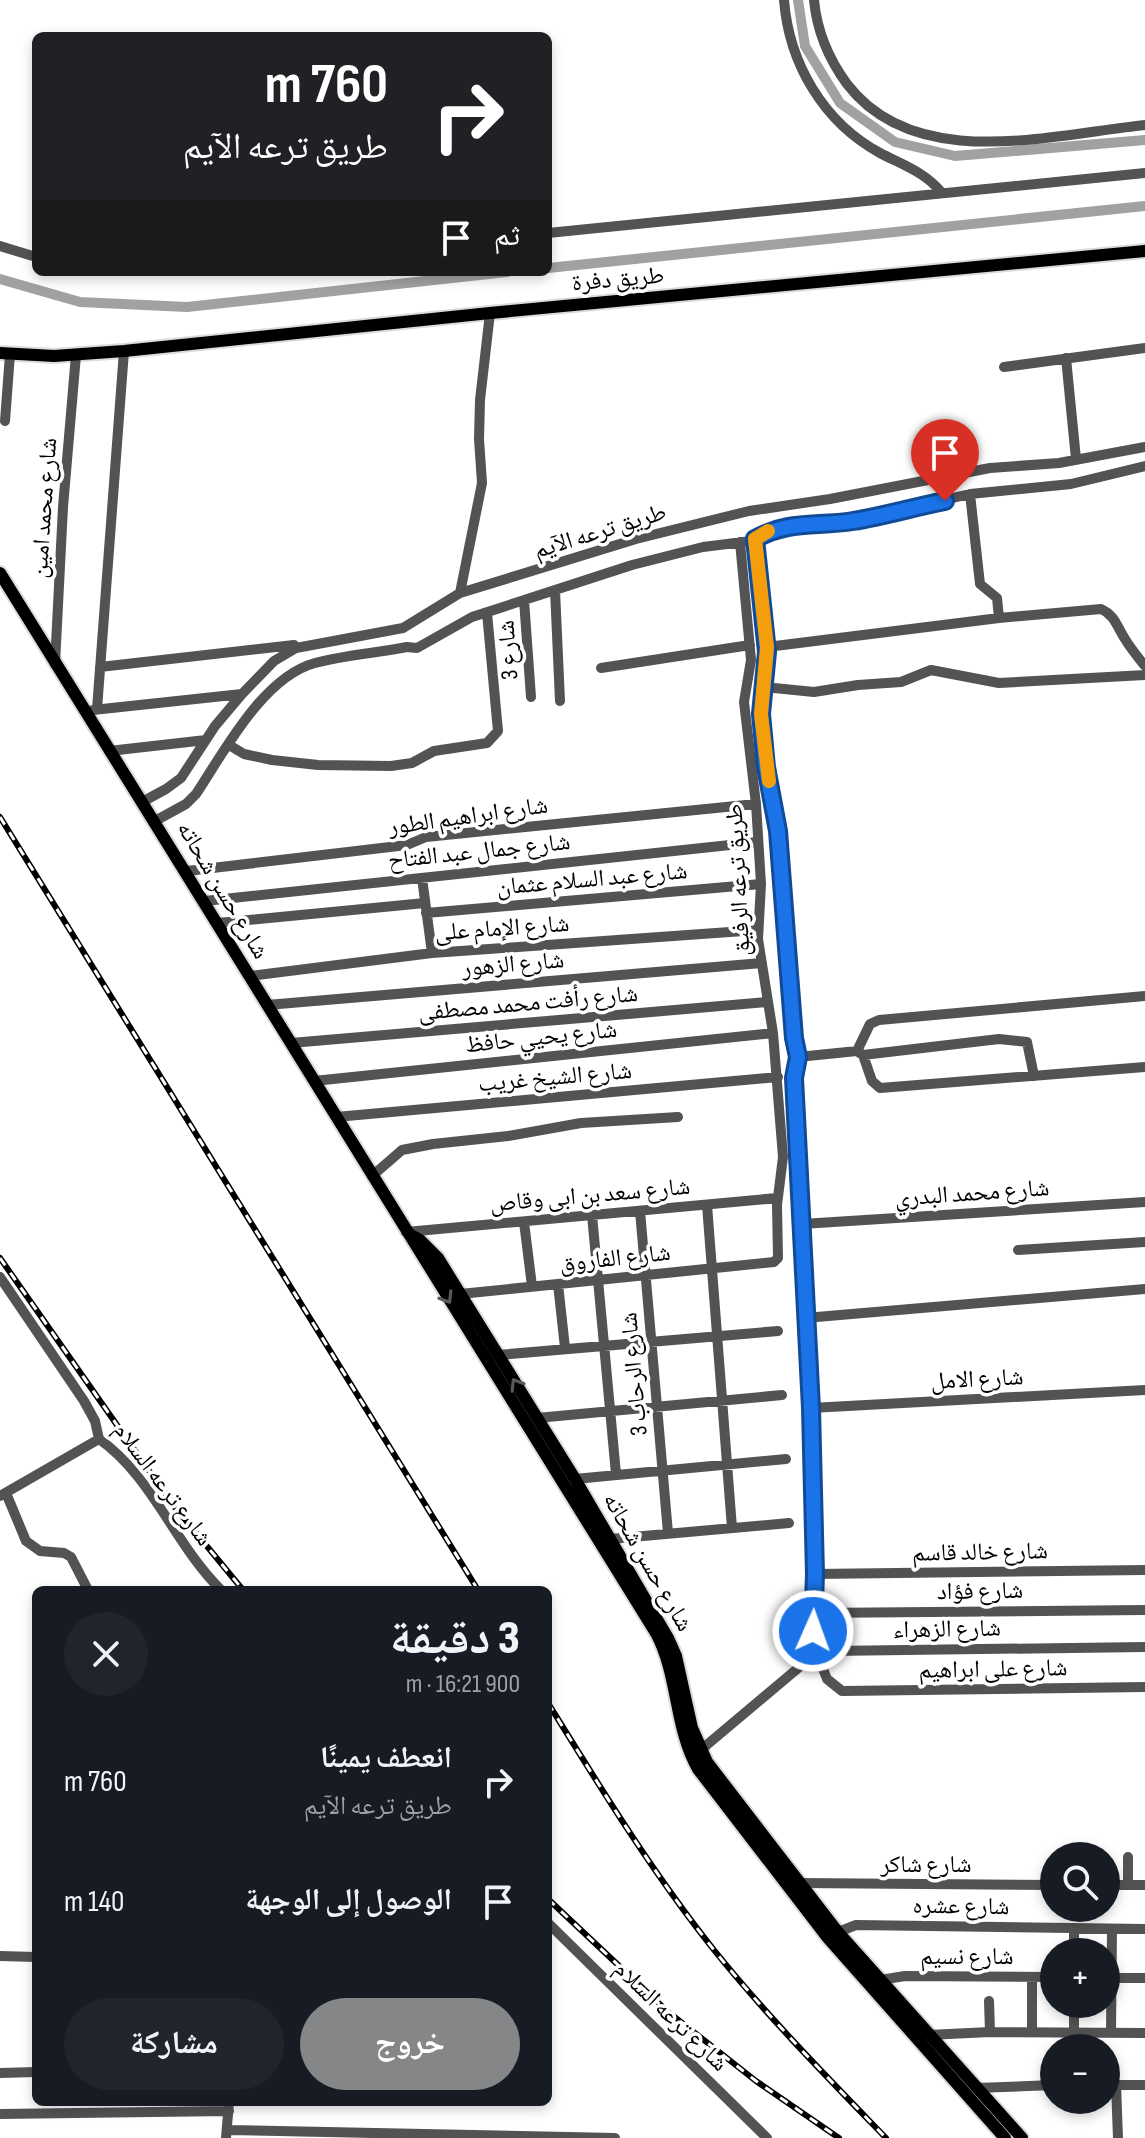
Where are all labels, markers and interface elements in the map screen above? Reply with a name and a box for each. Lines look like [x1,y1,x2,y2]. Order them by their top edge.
text: 760 m [265,52,388,119]
icon: right [416,64,520,168]
text: طريق ترعه الآيم [183,126,388,169]
icon: arrive [434,216,478,260]
text: ثم [494,218,520,254]
street label: طريق دفرة [571,261,665,297]
pin [911,419,979,501]
icon: arrive [923,431,967,475]
street label: شارع محمد امين [25,437,63,579]
street label: طريق ترعه الآيم [530,497,670,566]
street label: شارع 3 [491,619,525,681]
street label: شارع ابراهيم الطور [385,790,550,843]
street label: طريق ترعه الرفيق [720,803,756,957]
street label: شارع حسن شحاته [171,816,275,964]
street label: شارع جمال عبد الفتاح [386,827,572,875]
street label: شارع عبد السلام عثمان [495,856,689,903]
street label: شارع الإمام على [434,909,570,948]
street label: شارع الزهور [460,945,565,983]
street label: شارع رأفت محمد مصطفى [417,979,639,1027]
street label: شارع يحيي حافظ [464,1015,619,1063]
street label: شارع الشيخ غريب [477,1056,633,1098]
street label: شارع سعد بن ابى وقاص [489,1172,691,1218]
street label: شارع محمد البدري [894,1173,1050,1217]
street label: شارع الفاروق [558,1238,672,1278]
one-way arrow [438,1290,453,1304]
street label: شارع الرحاب 3 [614,1311,654,1437]
street label: شارع الامل [930,1362,1024,1396]
one-way arrow [510,1378,525,1393]
street label: شارع ترعه السلام [106,1416,219,1552]
street label: شارع حسن شحاته [597,1487,699,1637]
street label: شارع خالد قاسم [912,1536,1048,1569]
street label: شارع فؤاد [937,1576,1023,1606]
position arrow [771,1589,855,1673]
text: 3 دقيقة [390,1610,520,1667]
button: close [64,1612,148,1696]
street label: شارع الزهراء [893,1614,1001,1644]
street label: شارع على ابراهيم [918,1653,1068,1686]
text: 900 m · 16:21 [406,1669,520,1700]
text: انعطف يمينًا [320,1740,452,1776]
icon: right [476,1760,520,1804]
text: 760 m [64,1764,127,1800]
text: طريق ترعه الآيم [304,1791,452,1822]
map controls [1040,1842,1120,2114]
button: search [1040,1842,1120,1922]
street label: شارع شاكر [880,1850,971,1879]
icon: arrive [476,1880,520,1924]
text: الوصول إلى الوجهة [245,1882,452,1918]
text: 140 m [64,1884,124,1920]
street label: شارع عشره [912,1891,1010,1921]
button: + [1040,1938,1120,2018]
street label: شارع نسيم [920,1942,1014,1972]
street label: شارع ترعه السلام [607,1954,734,2078]
button: مشاركة [64,1998,284,2090]
button: خروج [300,1998,520,2090]
button: − [1040,2034,1120,2114]

